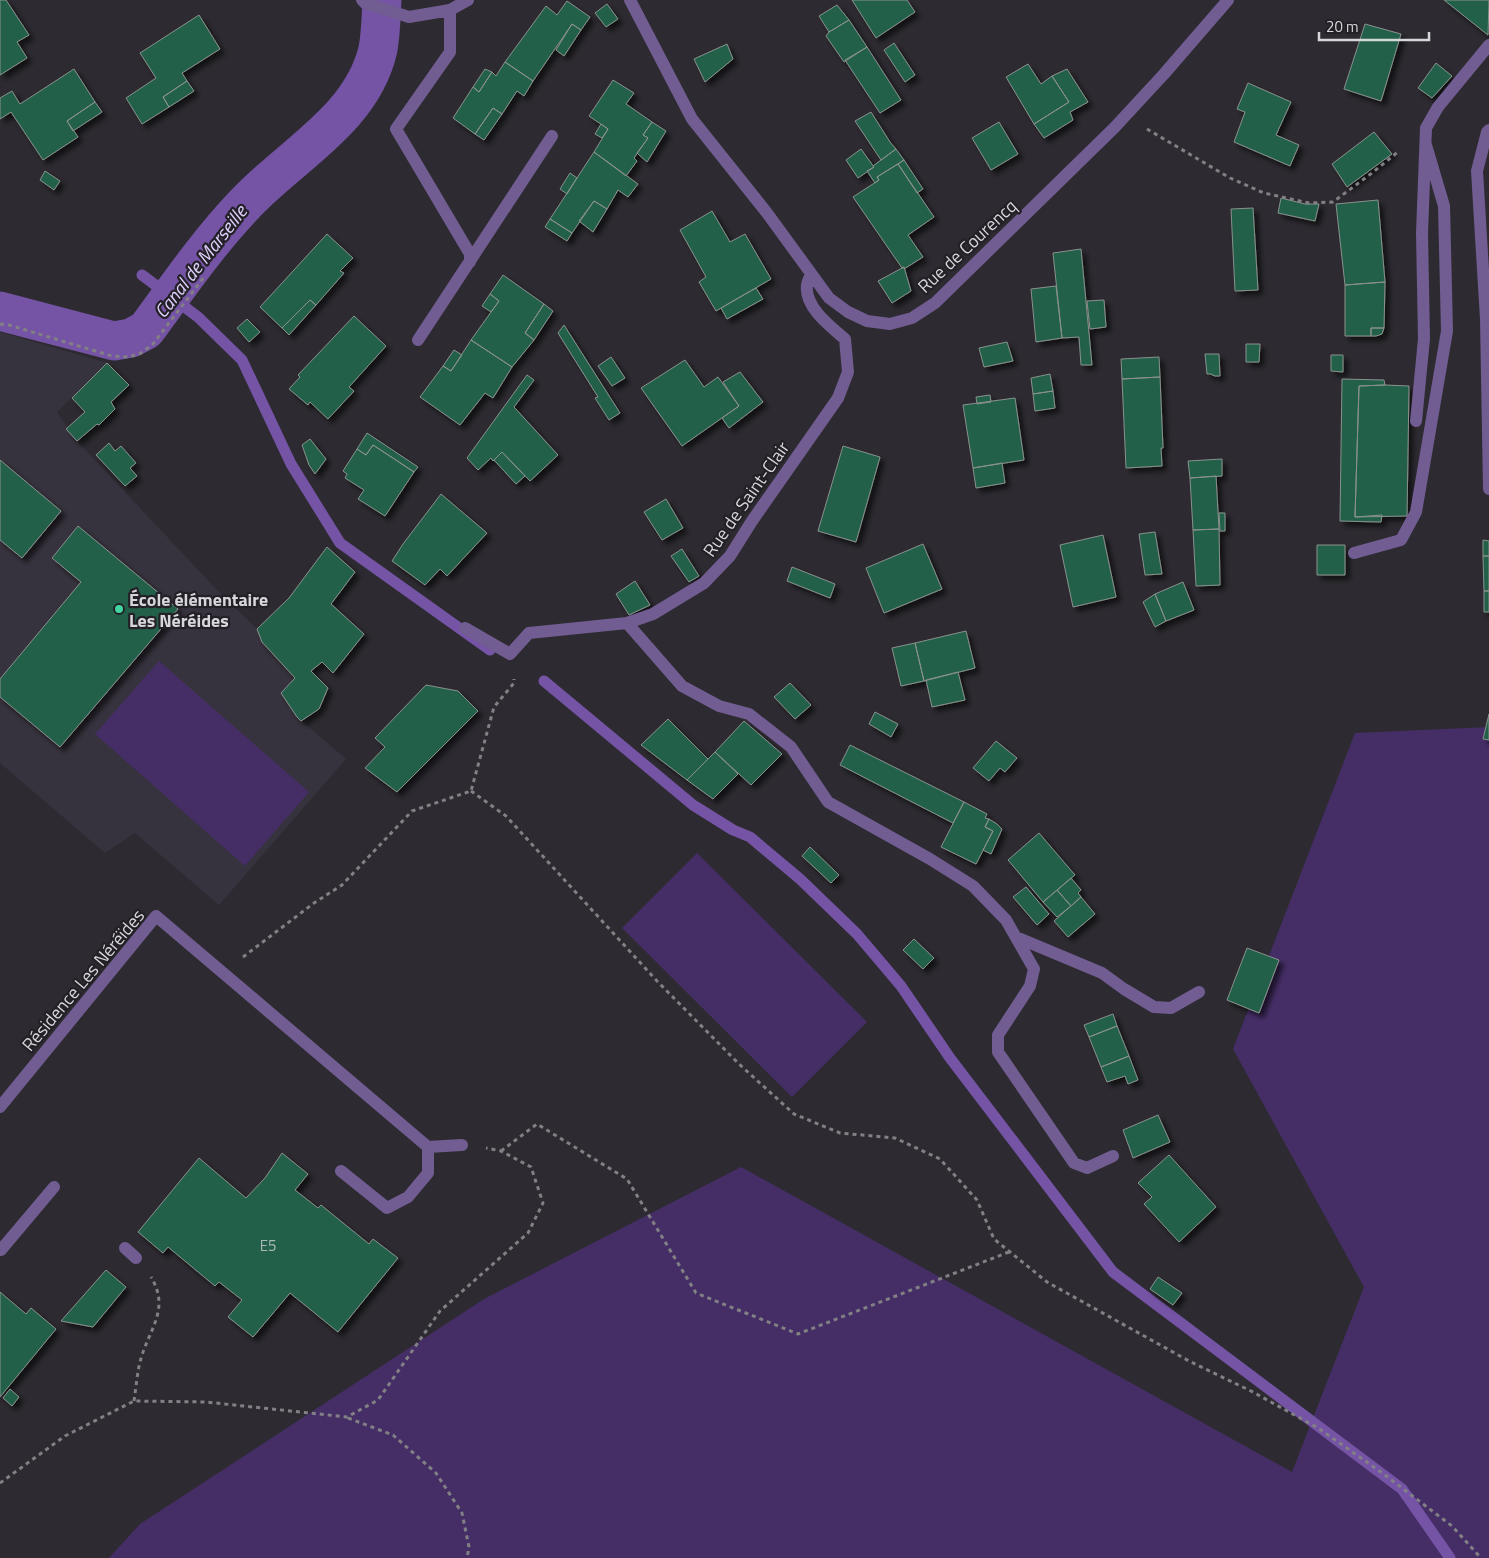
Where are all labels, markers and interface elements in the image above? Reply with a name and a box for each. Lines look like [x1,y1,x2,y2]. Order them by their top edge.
scale bar [1319,10,1429,42]
text: 20 m [1326,15,1359,38]
street label: Rue de Courencq [911,193,1023,299]
water label: Canal de Marseille [147,197,254,324]
street label: Rue de Saint-Clair [696,436,796,562]
place label: École élémentaire Les Néréides [129,586,268,634]
marker: École élémentaire Les Néréides [113,603,125,615]
street label: Résidence Les Néréïdes [15,903,151,1057]
house number: E5 [260,1234,276,1257]

